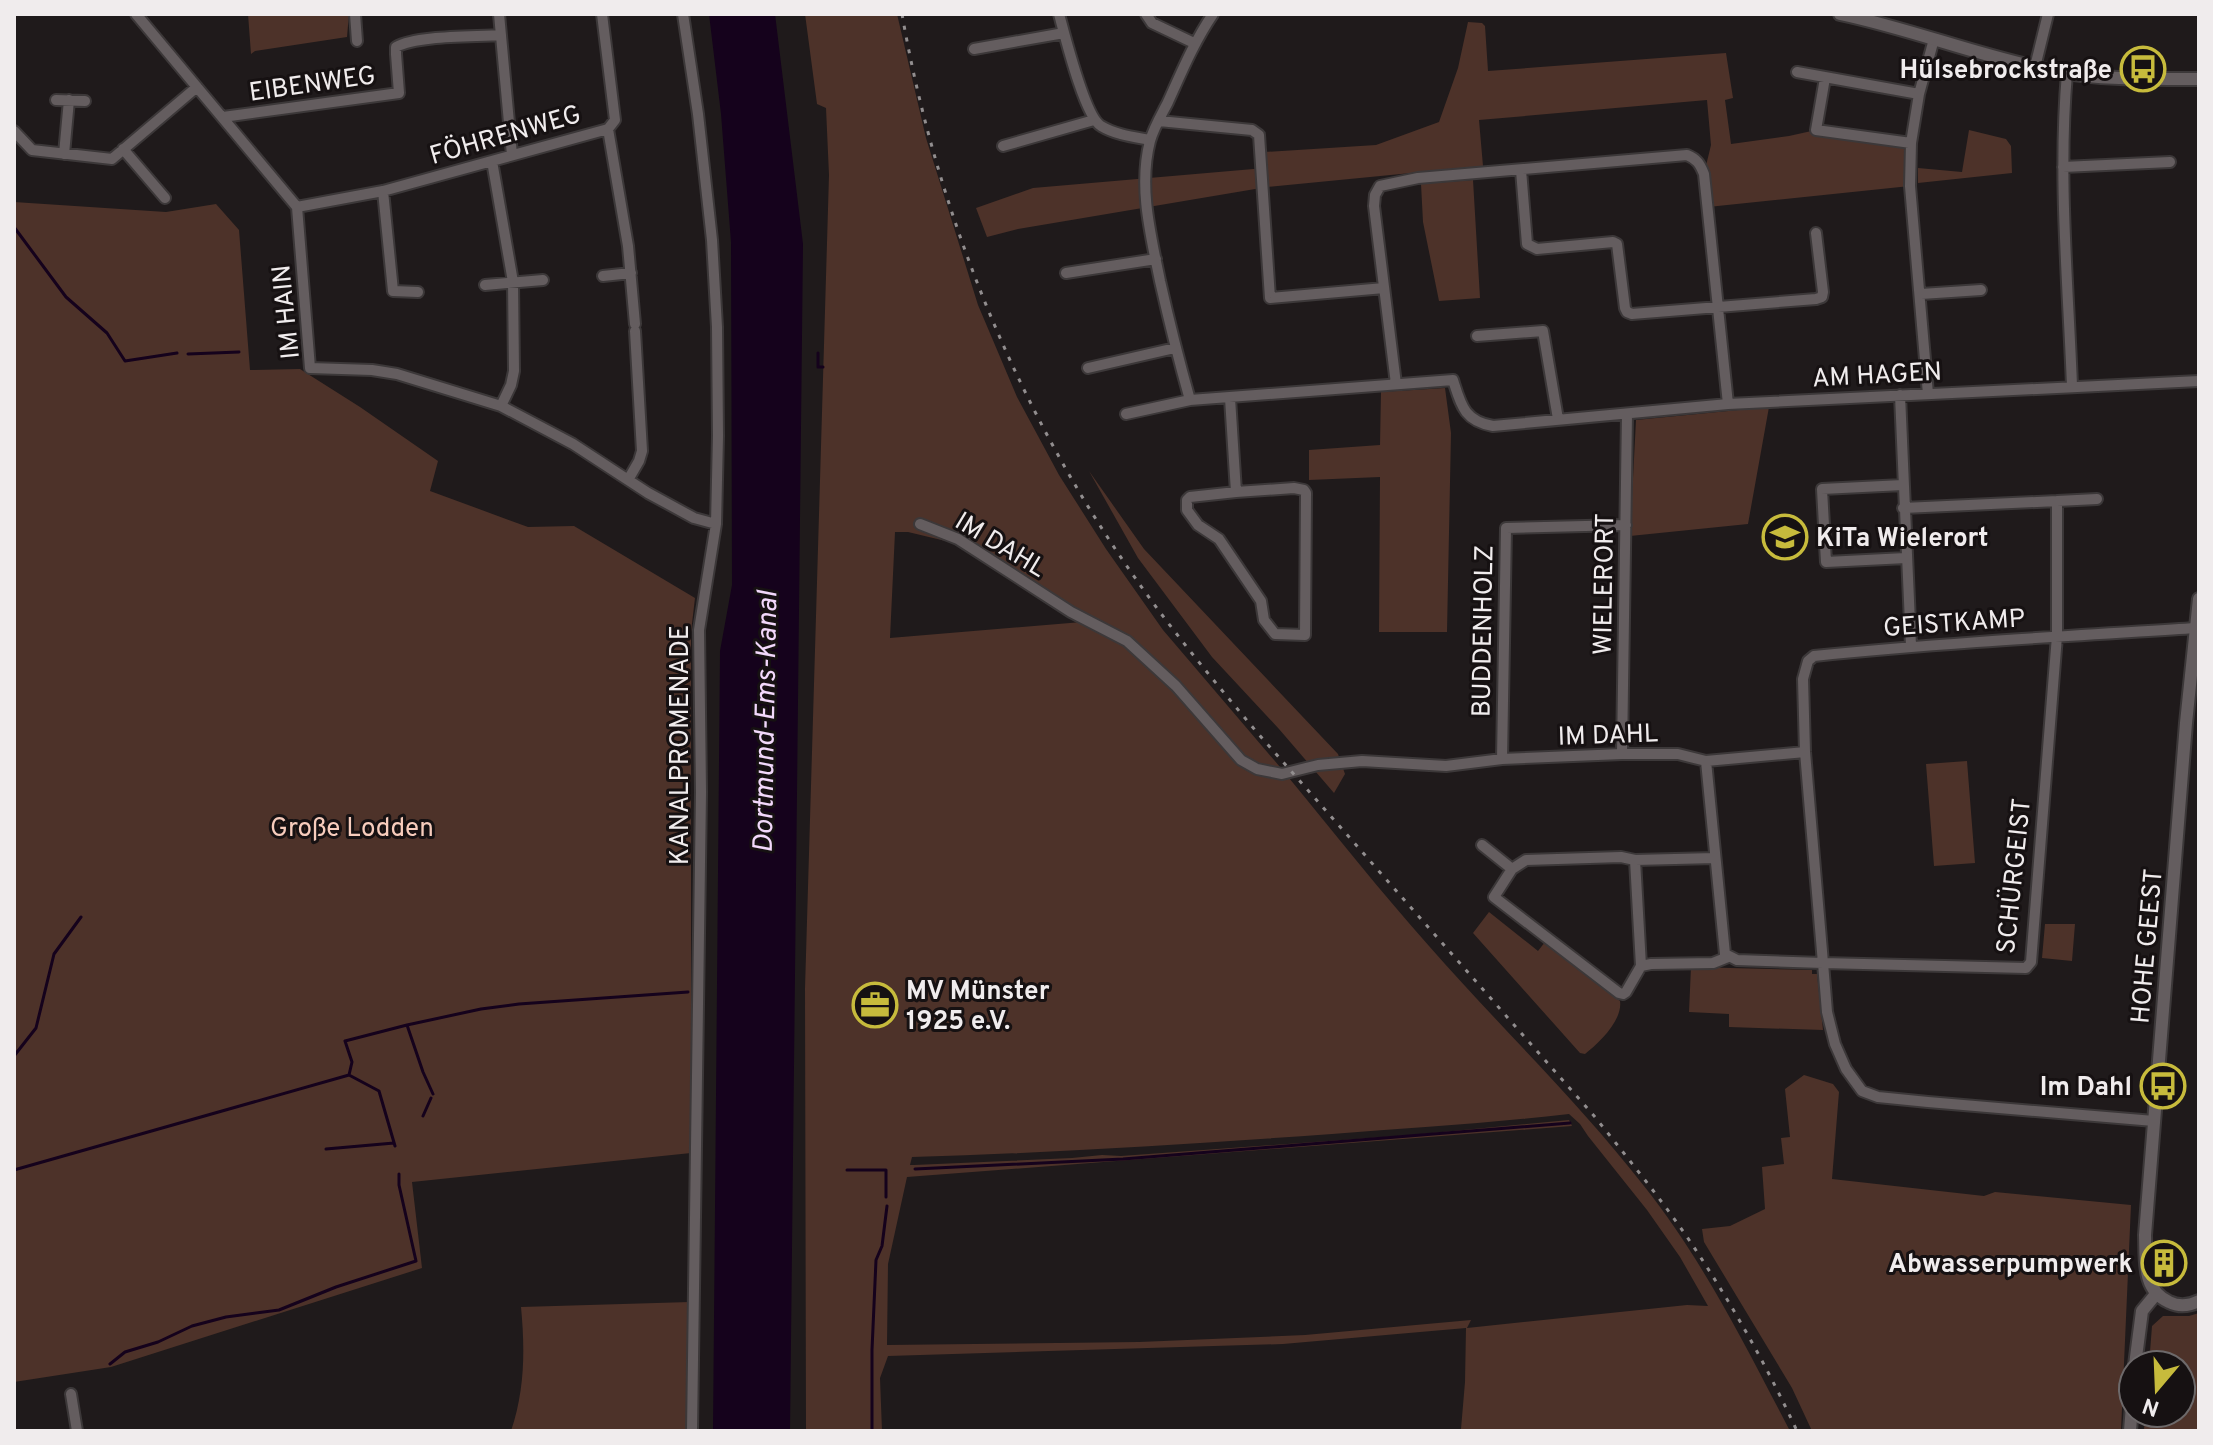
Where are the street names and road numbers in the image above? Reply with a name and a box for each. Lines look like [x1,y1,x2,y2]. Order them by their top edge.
street label: EIBENWEG [247,60,378,111]
street label: FÖHRENWEG [426,98,585,174]
street label: IM HAIN [266,263,309,361]
street label: AM HAGEN [1811,357,1943,396]
street label: IM DAHL [948,506,1051,586]
street label: WIELERORT [1588,513,1623,655]
street label: BUDDENHOLZ [1466,545,1503,717]
street label: GEISTKAMP [1882,603,2026,646]
street label: KANALPROMENADE [665,625,698,865]
street label: IM DAHL [1557,718,1659,755]
street label: SCHÜRGEIST [1990,797,2040,956]
street label: HOHE GEEST [2125,867,2172,1025]

